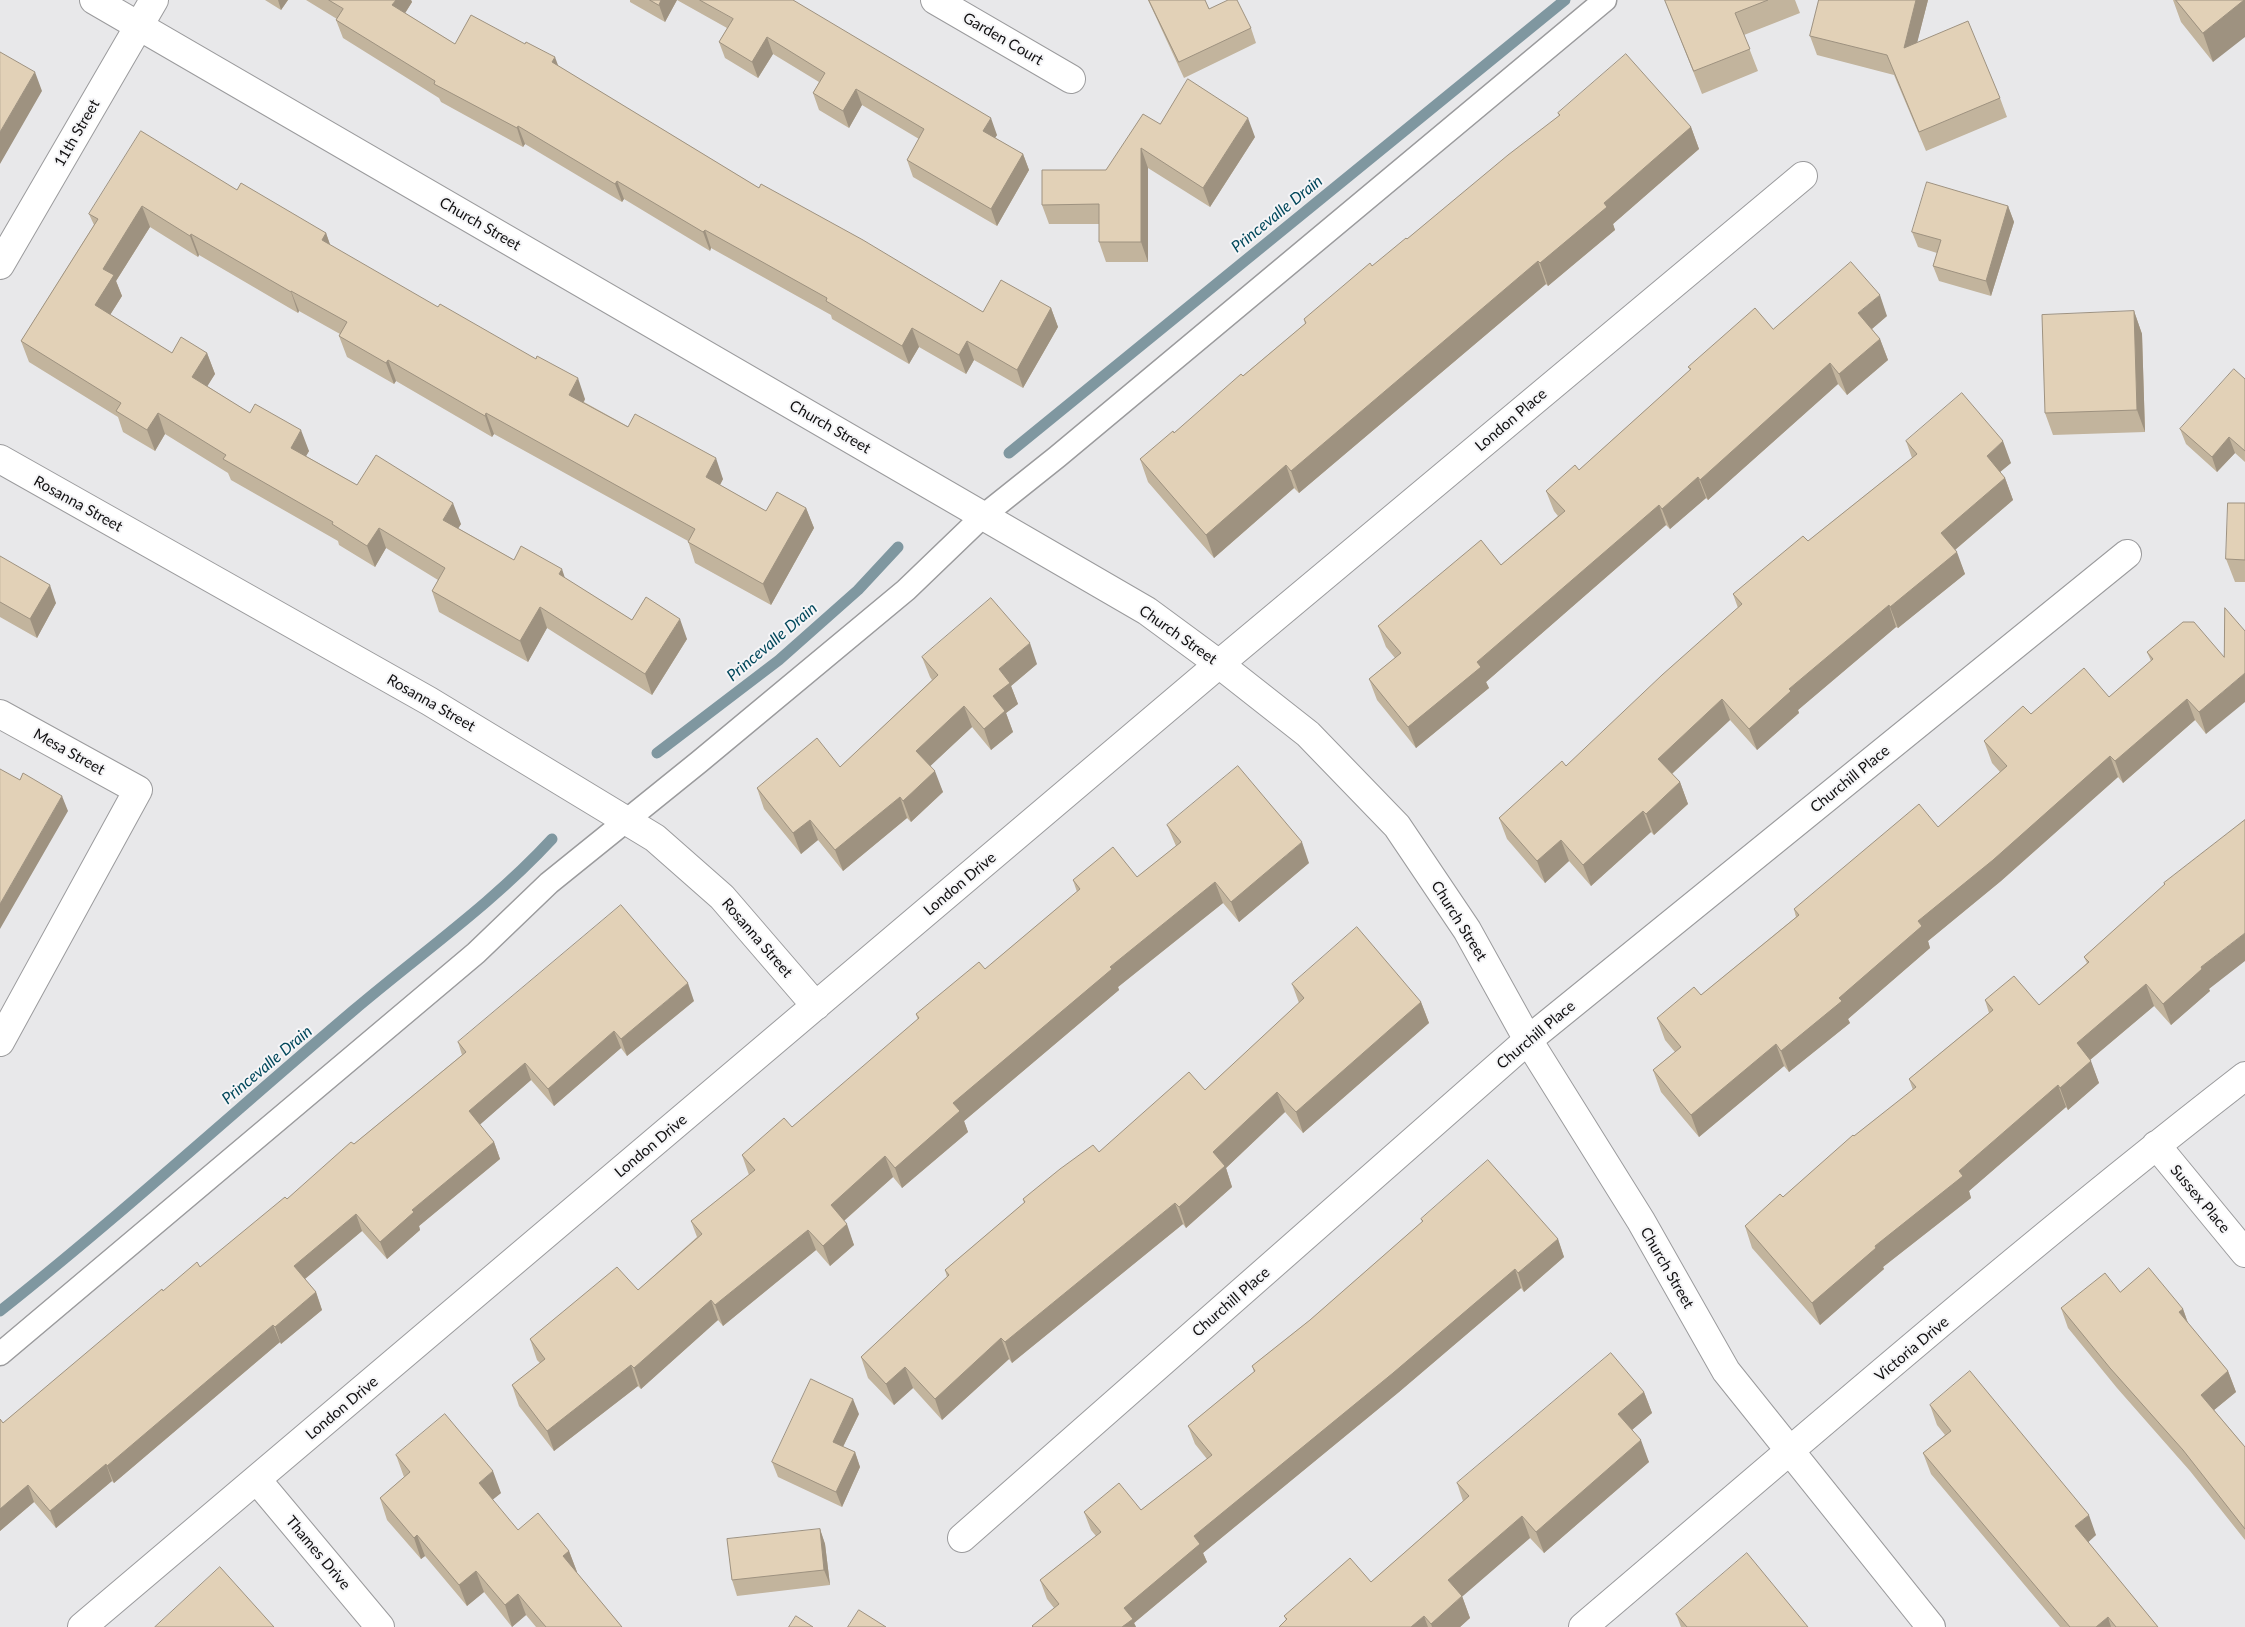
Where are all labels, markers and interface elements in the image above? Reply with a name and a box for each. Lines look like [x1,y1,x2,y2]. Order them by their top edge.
street label: Garden Court [960,9,1046,69]
street label: 11th Street [51,96,103,170]
water label: Princevalle Drain [1228,171,1326,257]
street label: Church Street [436,194,524,254]
street label: London Place [1471,385,1551,455]
street label: Church Street [786,397,874,457]
street label: Rosanna Street [30,472,126,536]
water label: Princevalle Drain [723,599,821,685]
street label: Church Street [1136,602,1220,668]
street label: Rosanna Street [384,670,478,736]
street label: Mesa Street [30,725,108,779]
street label: Churchill Place [1807,742,1893,816]
street label: London Drive [920,849,1000,919]
street label: Church Street [1427,878,1491,964]
street label: Rosanna Street [718,895,796,981]
street label: Churchill Place [1493,997,1579,1073]
water label: Princevalle Drain [218,1022,316,1108]
street label: London Drive [611,1111,691,1181]
street label: Sussex Place [2166,1161,2234,1237]
street label: Church Street [1637,1224,1697,1312]
street label: Churchill Place [1189,1263,1273,1341]
street label: Victoria Drive [1871,1313,1953,1385]
street label: London Drive [302,1373,382,1443]
street label: Thames Drive [282,1512,354,1594]

